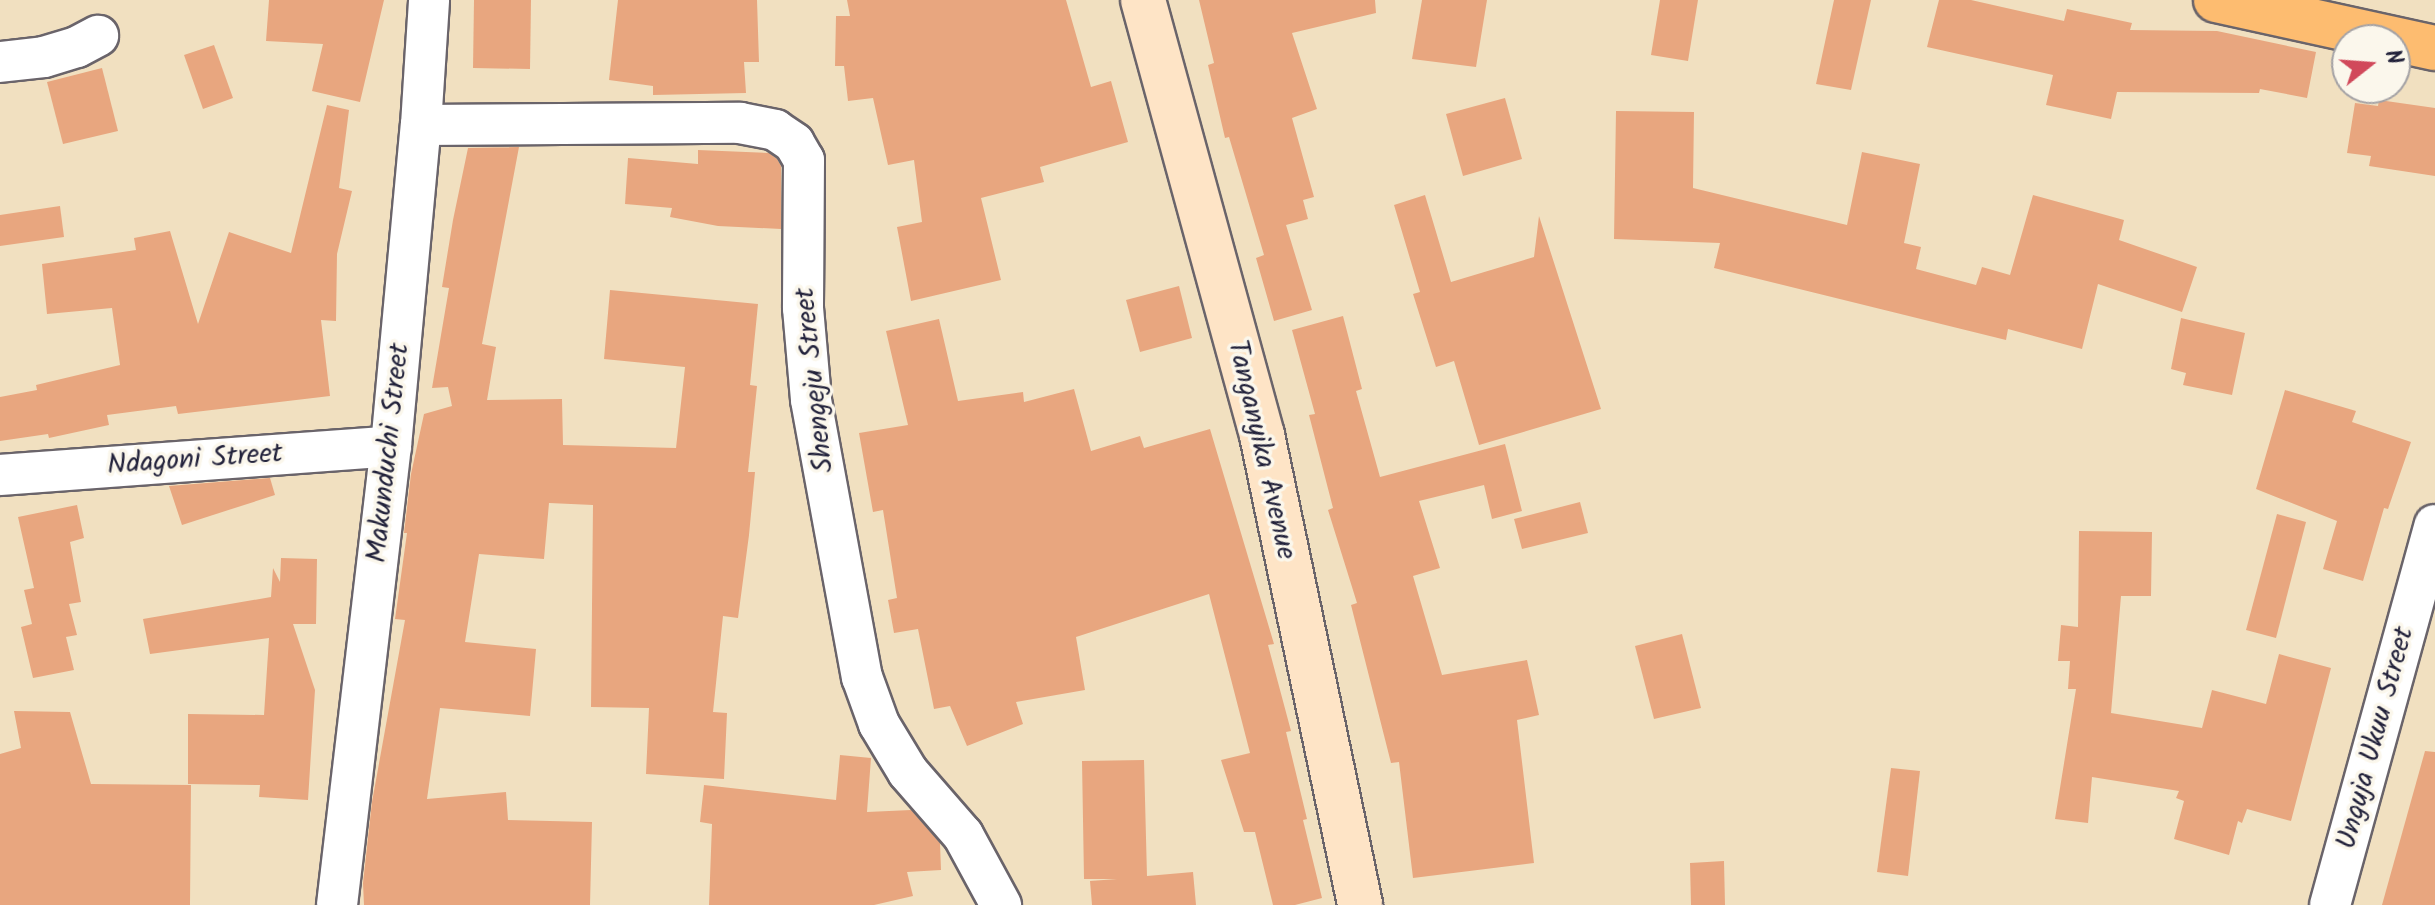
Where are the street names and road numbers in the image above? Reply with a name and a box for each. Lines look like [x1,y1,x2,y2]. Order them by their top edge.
street label: Shengeju Street [789,286,841,474]
street label: Tanganyika Avenue [1219,337,1303,563]
street label: Makunduchi Street [361,342,417,564]
street label: Ndagoni Street [106,437,284,483]
street label: Unguja Ukuu Street [2330,623,2422,853]

